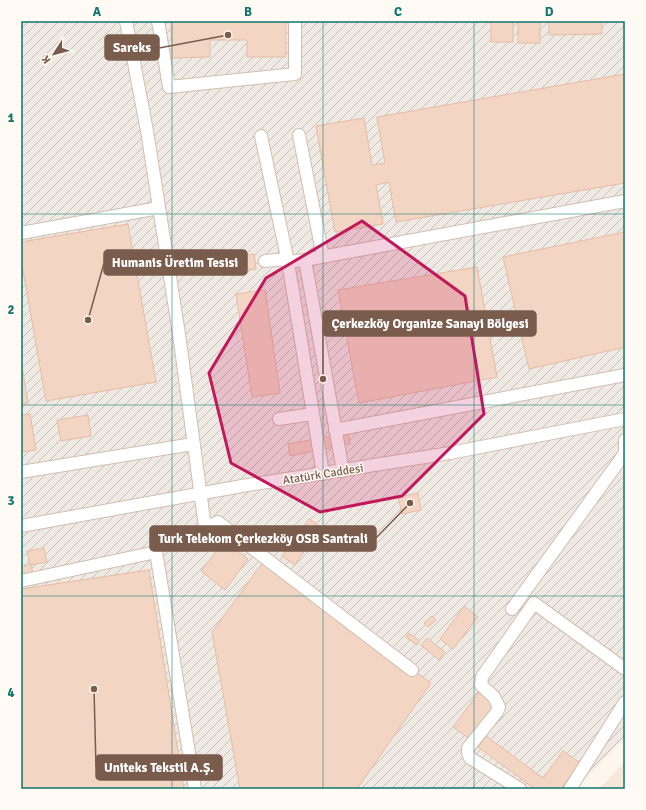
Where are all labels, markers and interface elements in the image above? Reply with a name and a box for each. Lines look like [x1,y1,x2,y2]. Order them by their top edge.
text: A [93,4,102,20]
text: B [244,4,252,20]
text: C [394,4,402,20]
text: D [545,4,554,20]
north arrow [34,34,74,74]
callout: Sareks [105,35,159,60]
text: Sareks [113,40,151,56]
text: K [39,53,54,66]
text: 1 [7,110,15,126]
callout: Humanis Üretim Tesisi [104,250,247,275]
text: Humanis Üretim Tesisi [112,255,238,271]
text: 2 [7,302,15,318]
callout: Çerkezköy Organize Sanayi Bölgesi [323,311,536,336]
text: Çerkezköy Organize Sanayi Bölgesi [331,316,529,332]
street label: Atatürk Caddesi [282,461,365,488]
text: 3 [7,493,15,509]
callout: Turk Telekom Çerkezköy OSB Santrali [150,526,376,551]
text: Turk Telekom Çerkezköy OSB Santrali [158,531,368,547]
text: 4 [7,685,15,701]
callout: Uniteks Tekstil A.Ş. [96,755,222,780]
text: Uniteks Tekstil A.Ş. [104,760,214,776]

